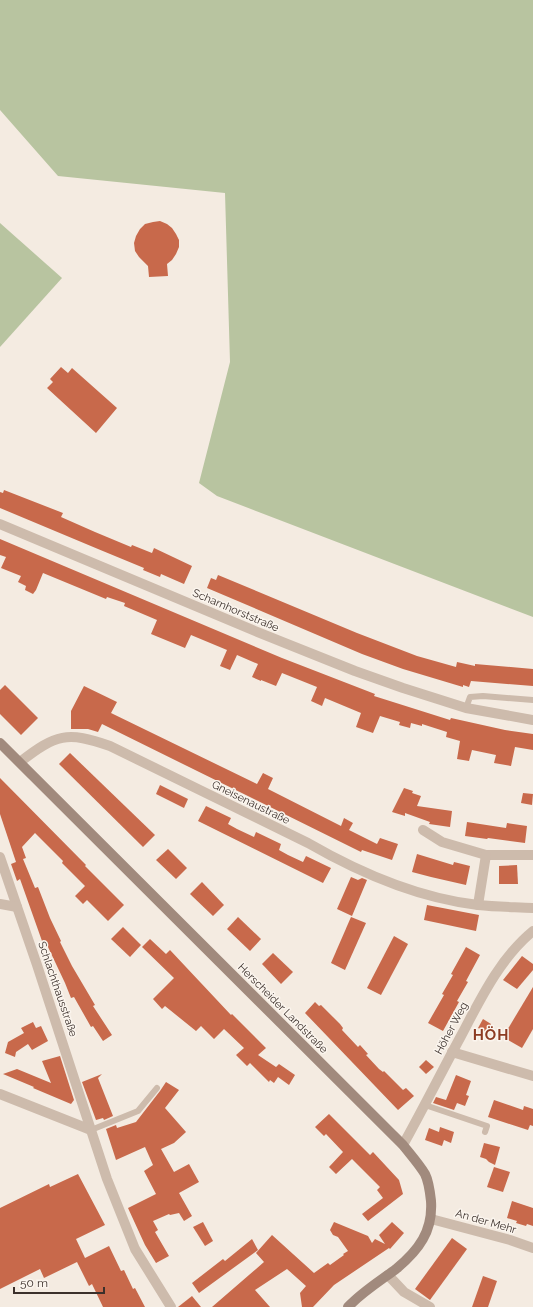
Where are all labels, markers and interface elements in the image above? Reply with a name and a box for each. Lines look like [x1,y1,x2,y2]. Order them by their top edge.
street label: Scharnhorststraße [191,586,281,635]
street label: Gneisenaustraße [210,778,292,827]
street label: Schlachthausstraße [35,940,80,1039]
street label: Herscheider Landstraße [235,961,331,1056]
street label: Höher Weg [432,1000,471,1057]
district label: HÖH [473,1026,509,1044]
street label: An der Mehr [454,1207,518,1236]
scale bar [14,1269,104,1295]
text: 50 m [20,1276,48,1290]

